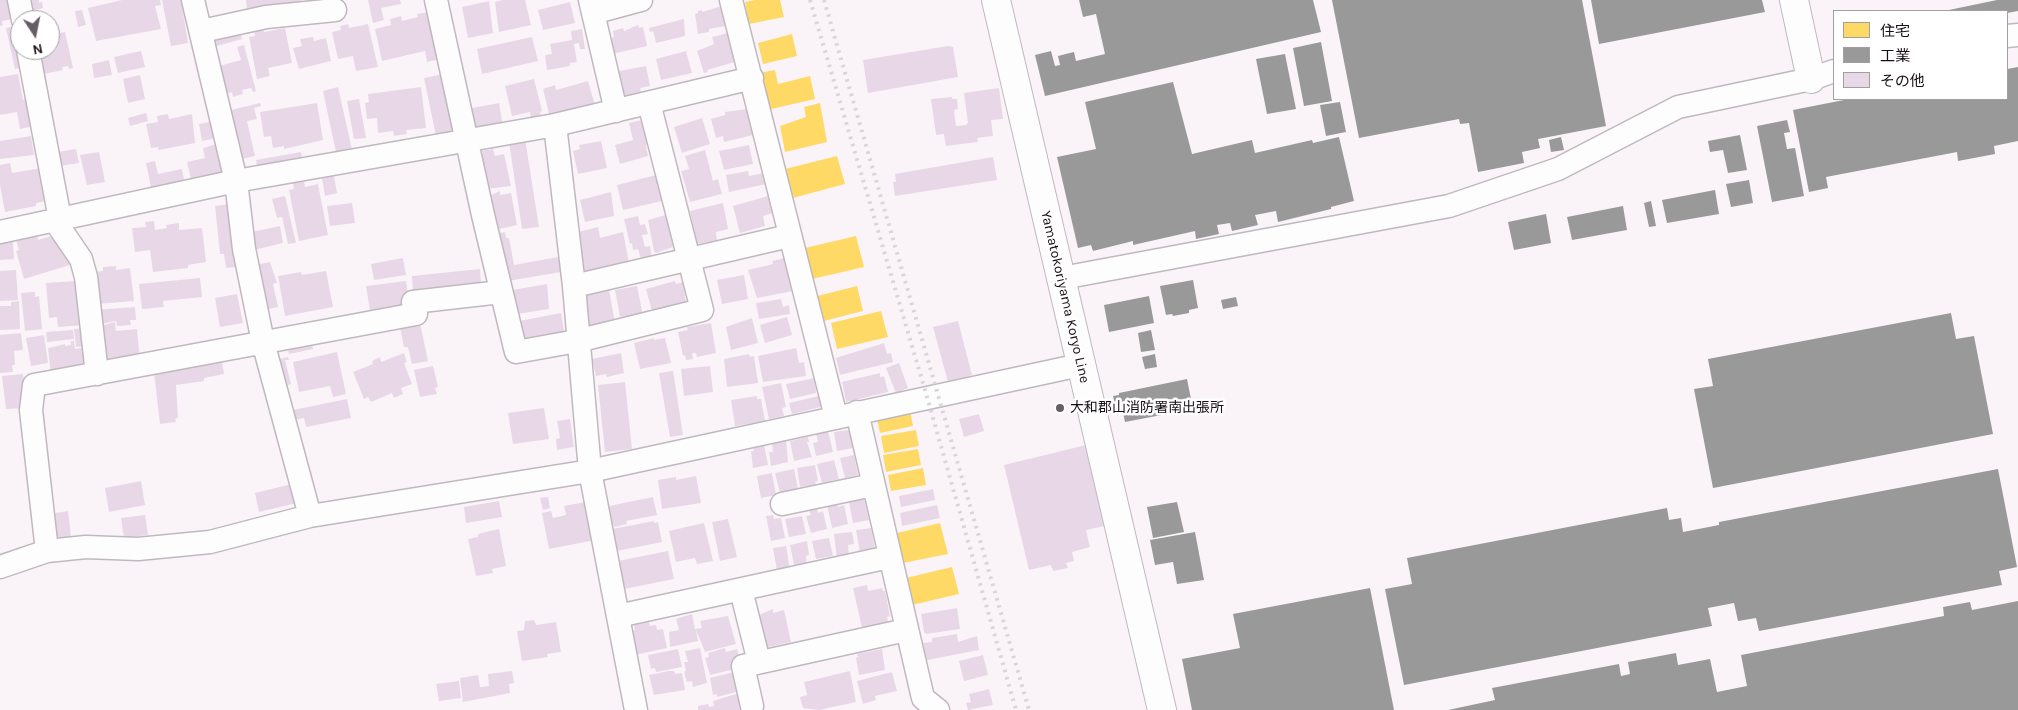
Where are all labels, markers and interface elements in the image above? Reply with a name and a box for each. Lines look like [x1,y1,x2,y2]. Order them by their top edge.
north arrow [10,10,60,60]
legend [1833,10,2008,100]
text: 住宅 [1880,22,1910,40]
text: N [31,40,44,59]
text: 工業 [1880,47,1910,65]
text: その他 [1880,72,1925,90]
street label: Yamatokoriyama Koryo Line [1037,209,1093,385]
place label: 大和郡山消防署南出張所 [1070,400,1224,416]
marker: 大和郡山消防署南出張所 [1054,402,1066,414]

